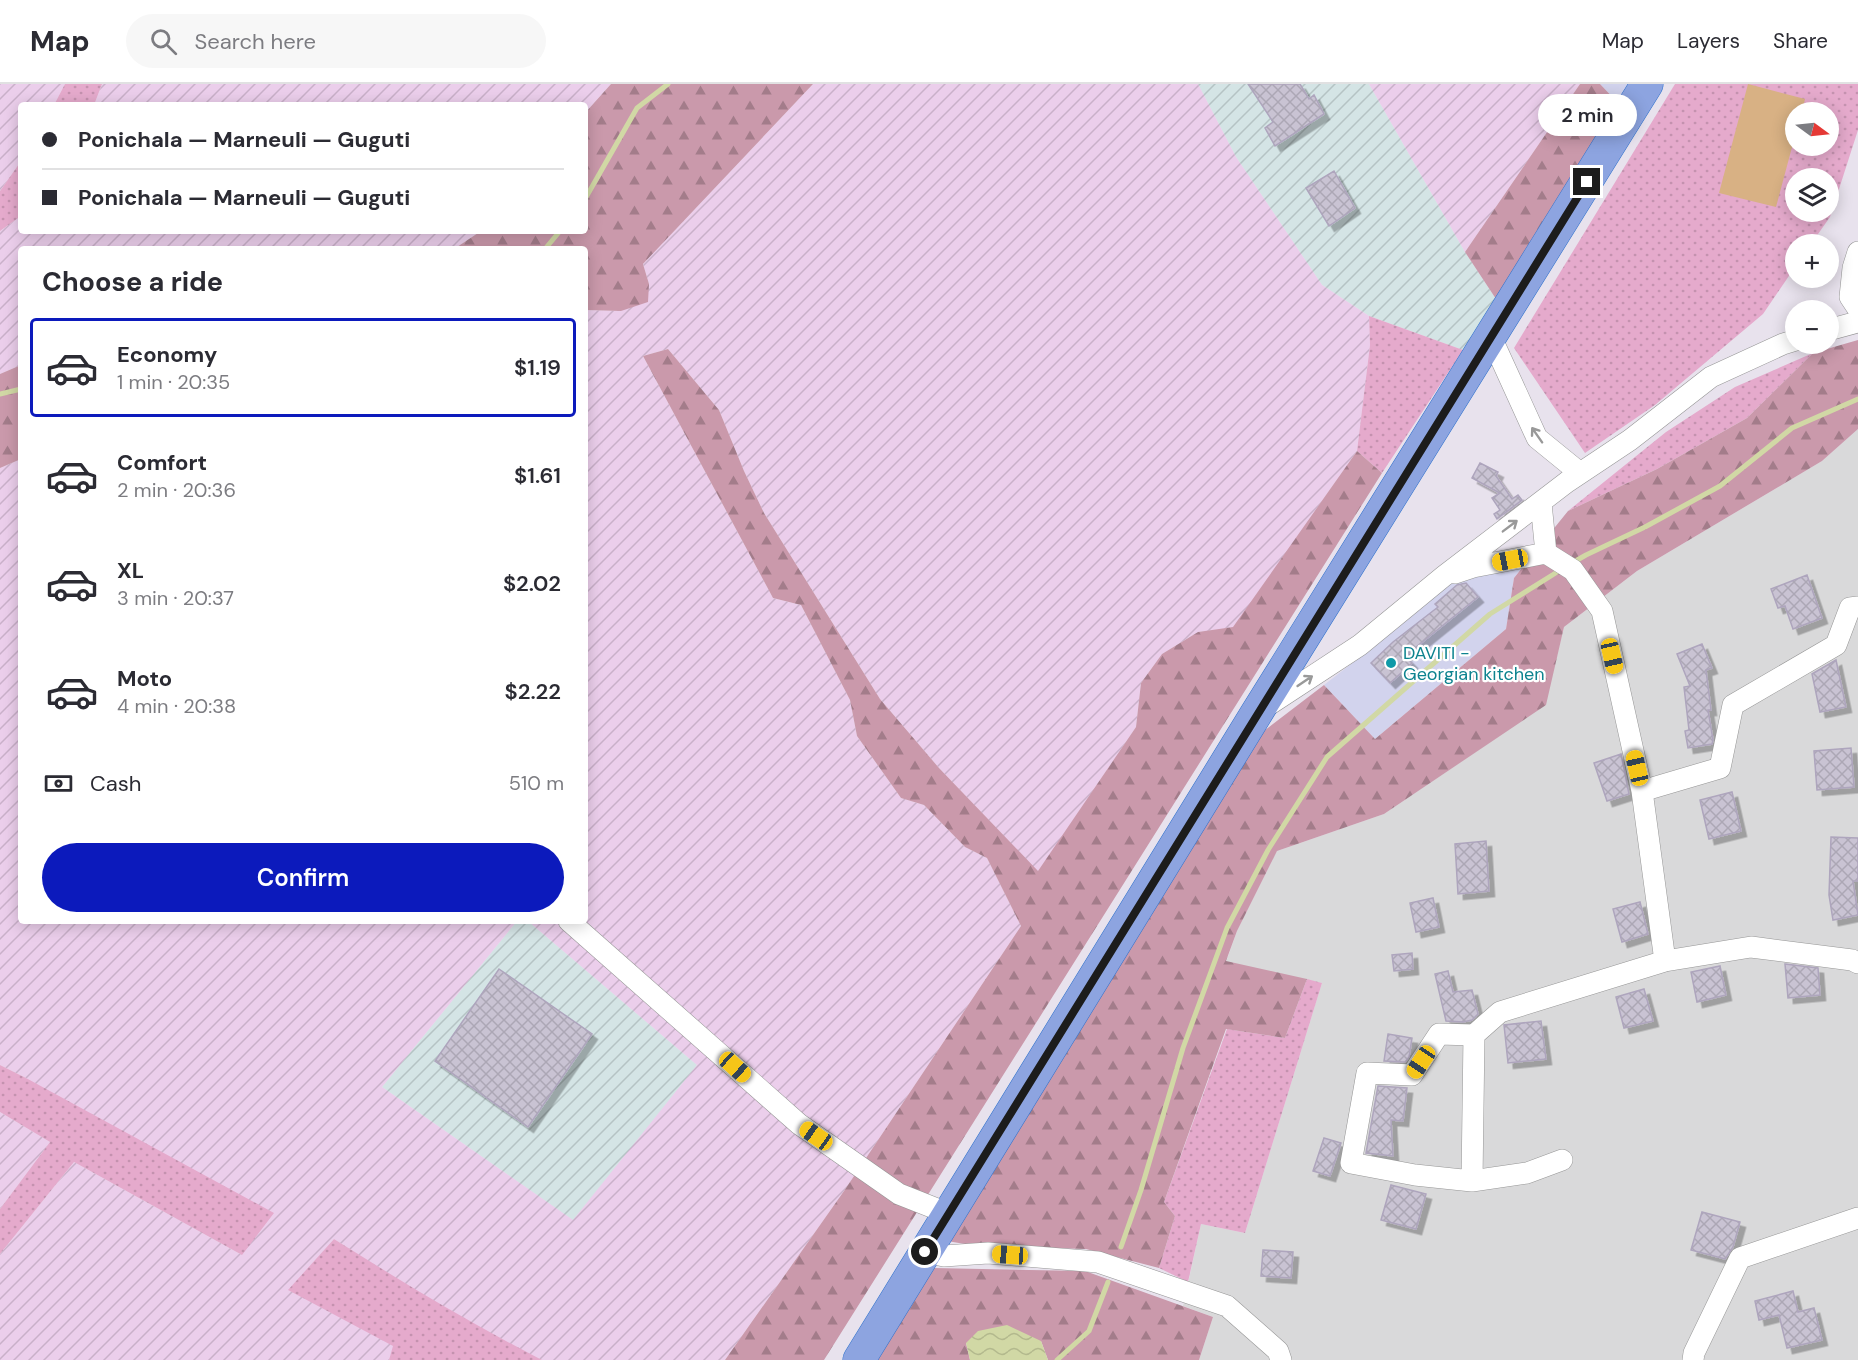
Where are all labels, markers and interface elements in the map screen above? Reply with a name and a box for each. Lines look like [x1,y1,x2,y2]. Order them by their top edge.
search box [126,14,546,68]
text: Map [30,23,90,60]
icon: search [147,25,180,58]
text: Search here [195,27,316,56]
text: Map [1602,27,1644,55]
text: Layers [1677,27,1740,55]
text: Share [1773,27,1828,55]
callout: 2 min [1538,95,1636,137]
text: 2 min [1561,102,1614,128]
north arrow [1785,102,1839,156]
map controls [1785,102,1839,354]
text: Ponichala — Marneuli — Guguti [78,125,410,154]
route end [1573,168,1600,195]
button: layers [1785,168,1839,222]
text: Ponichala — Marneuli — Guguti [78,183,410,212]
button: + [1785,234,1839,288]
text: Choose a ride [42,264,223,299]
button: − [1785,300,1839,354]
text: Economy [117,340,217,369]
icon: car [45,341,99,395]
text: $1.19 [514,353,561,382]
text: 1 min · 20:35 [117,369,230,395]
one-way arrow [1531,427,1543,443]
text: Comfort [117,448,207,477]
icon: car [45,449,99,503]
text: $1.61 [514,461,561,490]
text: 2 min · 20:36 [117,477,236,503]
one-way arrow [1502,520,1518,532]
car [1491,548,1529,572]
text: XL [117,556,144,585]
icon: car [45,557,99,611]
text: $2.02 [503,569,561,598]
text: 3 min · 20:37 [117,585,234,611]
car [1599,636,1625,676]
place label: DAVITI - Georgian kitchen [1403,641,1545,686]
marker: DAVITI - Georgian kitchen [1384,656,1398,670]
text: Moto [117,664,172,693]
icon: car [45,665,99,719]
one-way arrow [1296,675,1313,688]
text: $2.22 [505,677,561,706]
text: 4 min · 20:38 [117,693,236,719]
car [1624,748,1650,788]
icon: cash [42,767,75,800]
text: Cash [90,769,141,798]
text: 510 m [509,770,564,796]
button: Confirm [42,843,564,912]
car [1403,1042,1439,1082]
car [716,1048,754,1086]
car [796,1118,836,1154]
route start [911,1238,938,1265]
car [991,1245,1029,1265]

